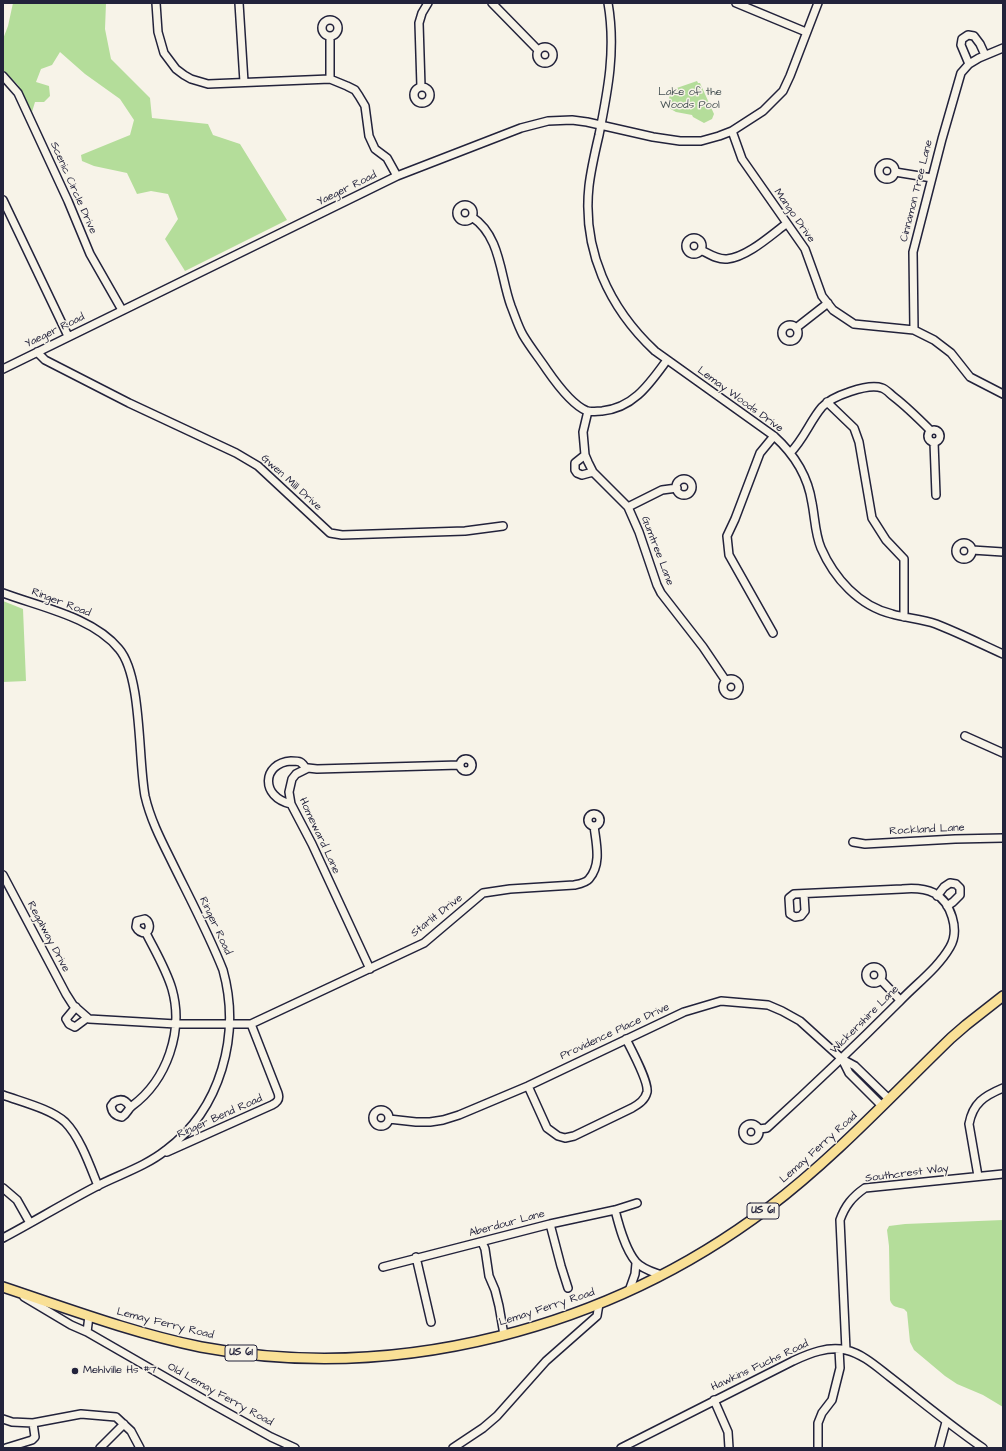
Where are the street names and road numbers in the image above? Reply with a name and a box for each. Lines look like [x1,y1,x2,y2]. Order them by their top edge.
street label: Cinnamon Tree Lane [898,139,936,243]
street label: Scenic Circle Drive [47,140,99,236]
street label: Yaeger Road [315,169,379,209]
street label: Mango Drive [771,186,817,246]
street label: Yaeger Road [23,311,87,351]
street label: Lemay Woods Drive [694,364,786,436]
street label: Gwen Mill Drive [258,452,324,514]
street label: Gumtree Lane [638,514,676,588]
street label: Ringer Road [30,586,92,620]
street label: Homeward Lane [296,796,342,876]
street label: Rockland Lane [889,821,965,839]
street label: Starlit Drive [409,892,465,940]
street label: Ringer Road [196,895,234,957]
street label: Regalway Drive [24,899,72,975]
street label: Wickershire Lane [828,983,902,1057]
street label: Providence Place Drive [558,1001,672,1063]
street label: Ringer Bend Road [175,1092,265,1142]
street label: Lemay Ferry Road [778,1110,860,1186]
street label: Southcrest Way [864,1162,950,1186]
road number: US 61 [747,1203,779,1219]
street label: Aberdour Lane [468,1208,546,1240]
street label: Lemay Ferry Road [498,1286,596,1330]
street label: Lemay Ferry Road [115,1306,215,1342]
street label: Hawkins Fuchs Road [709,1338,811,1394]
road number: US 61 [225,1345,257,1361]
street label: Old Lemay Ferry Road [165,1360,275,1430]

